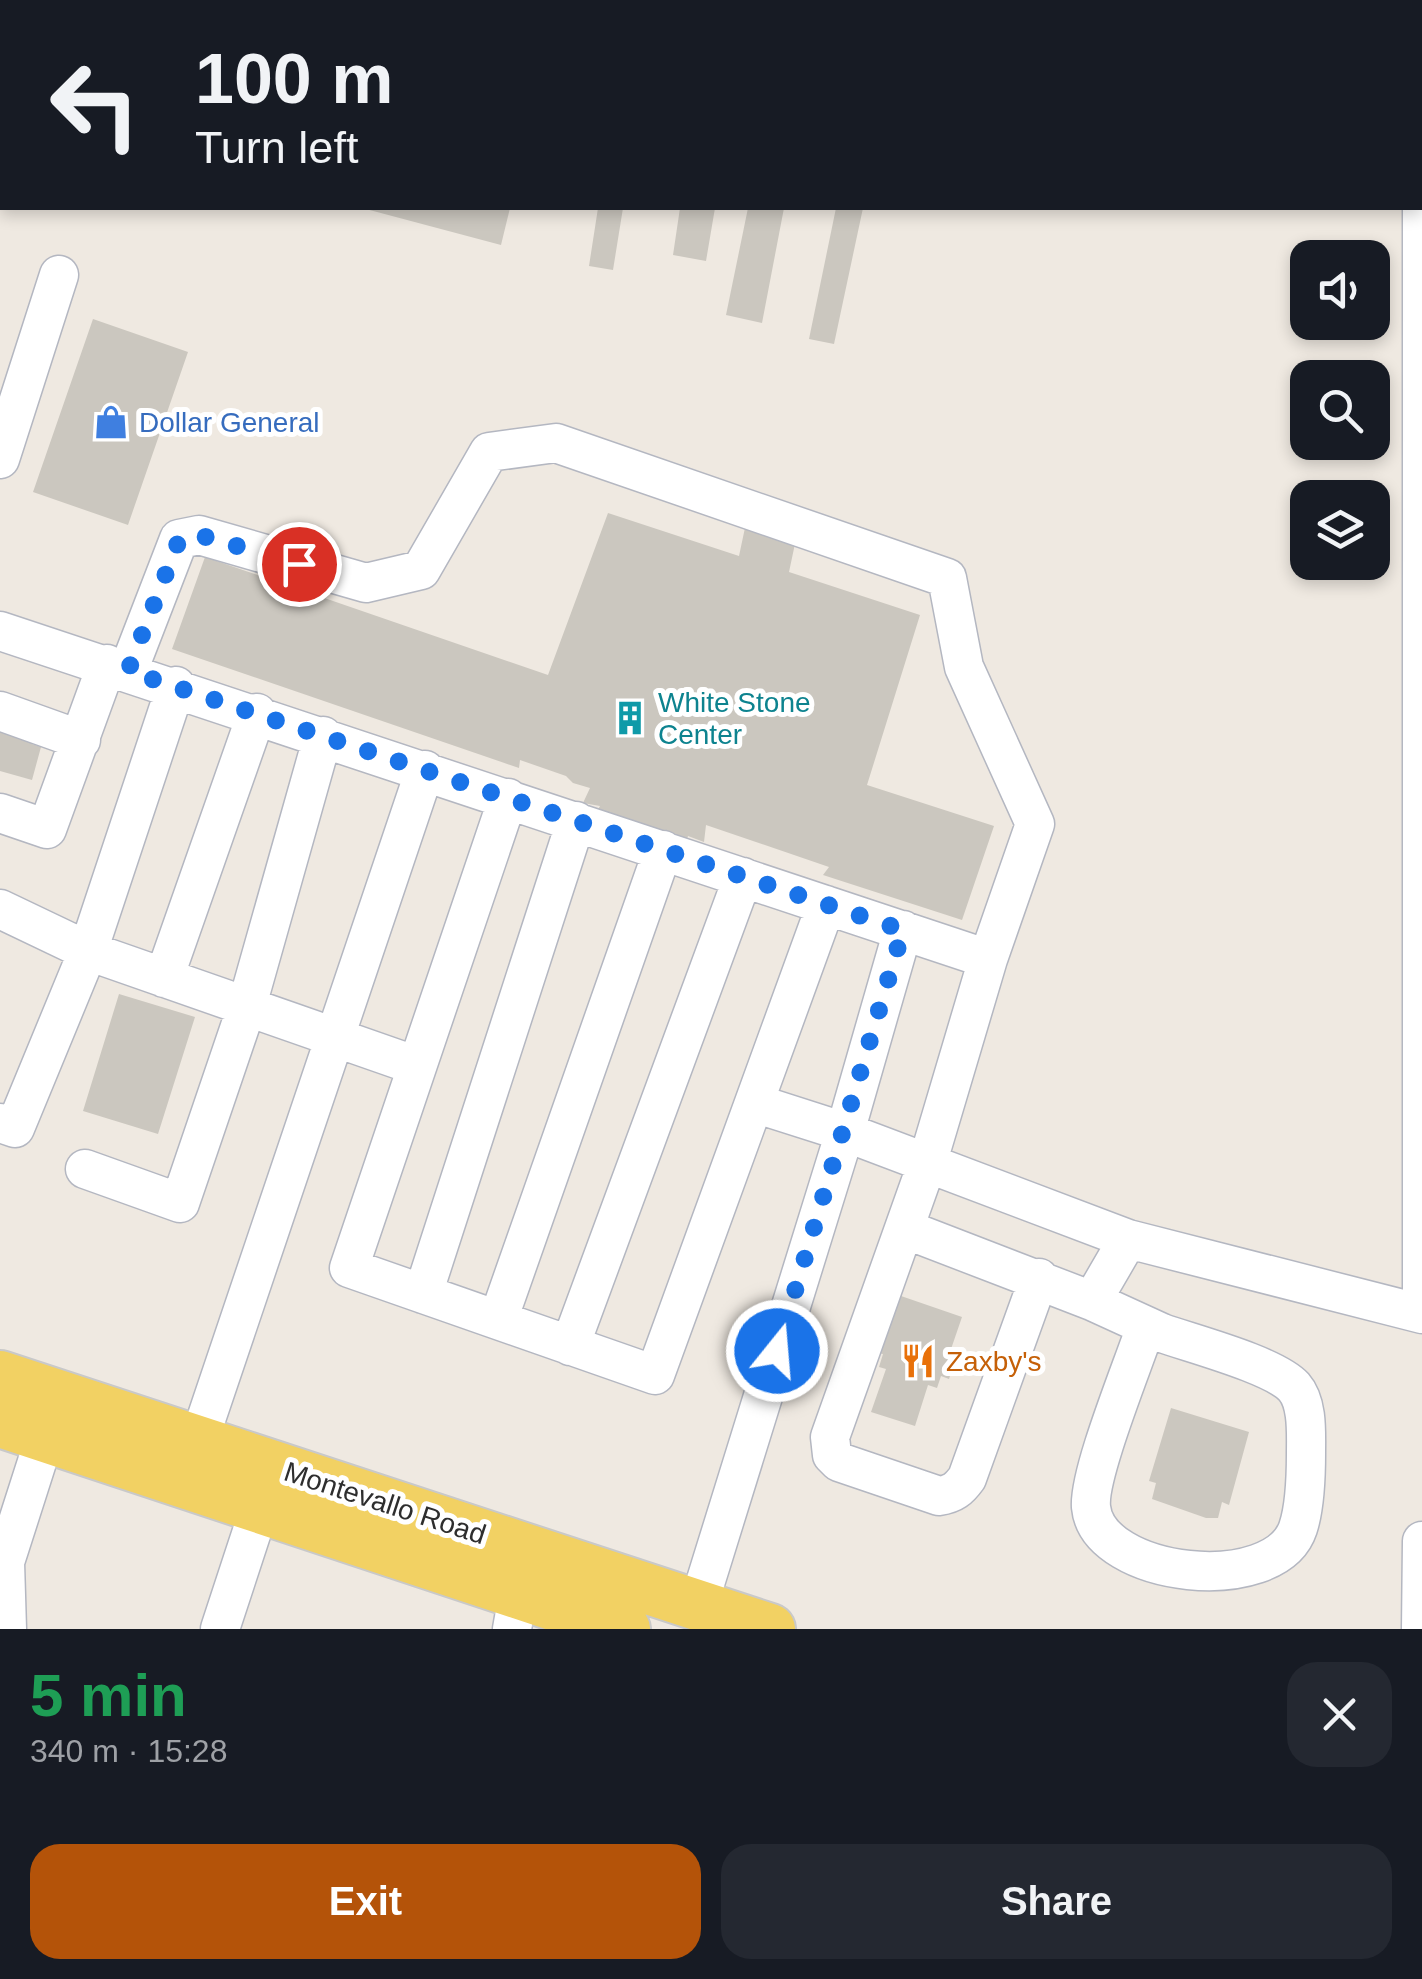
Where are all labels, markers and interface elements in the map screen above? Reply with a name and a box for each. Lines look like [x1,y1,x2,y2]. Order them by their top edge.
icon: left [30,40,160,170]
text: 100 m [195,40,393,118]
text: Turn left [195,122,358,173]
map controls [1290,240,1390,580]
button: sound [1290,240,1390,340]
button: search [1290,360,1390,460]
shop icon: Dollar General [92,403,130,441]
place label: Dollar General [139,407,320,438]
button: layers [1290,480,1390,580]
pin [257,522,342,607]
icon: arrive [272,537,327,592]
place label: White Stone Center [658,687,811,750]
building icon: White Stone Center [611,699,649,737]
position arrow [725,1299,829,1403]
restaurant icon: Zaxby's [899,1342,937,1380]
place label: Zaxby's [946,1346,1042,1377]
street label: Montevallo Road [280,1456,490,1550]
text: 5 min [30,1662,187,1729]
button: close [1287,1662,1392,1767]
text: 340 m · 15:28 [30,1733,227,1769]
button: Exit [30,1844,701,1959]
button: Share [721,1844,1392,1959]

